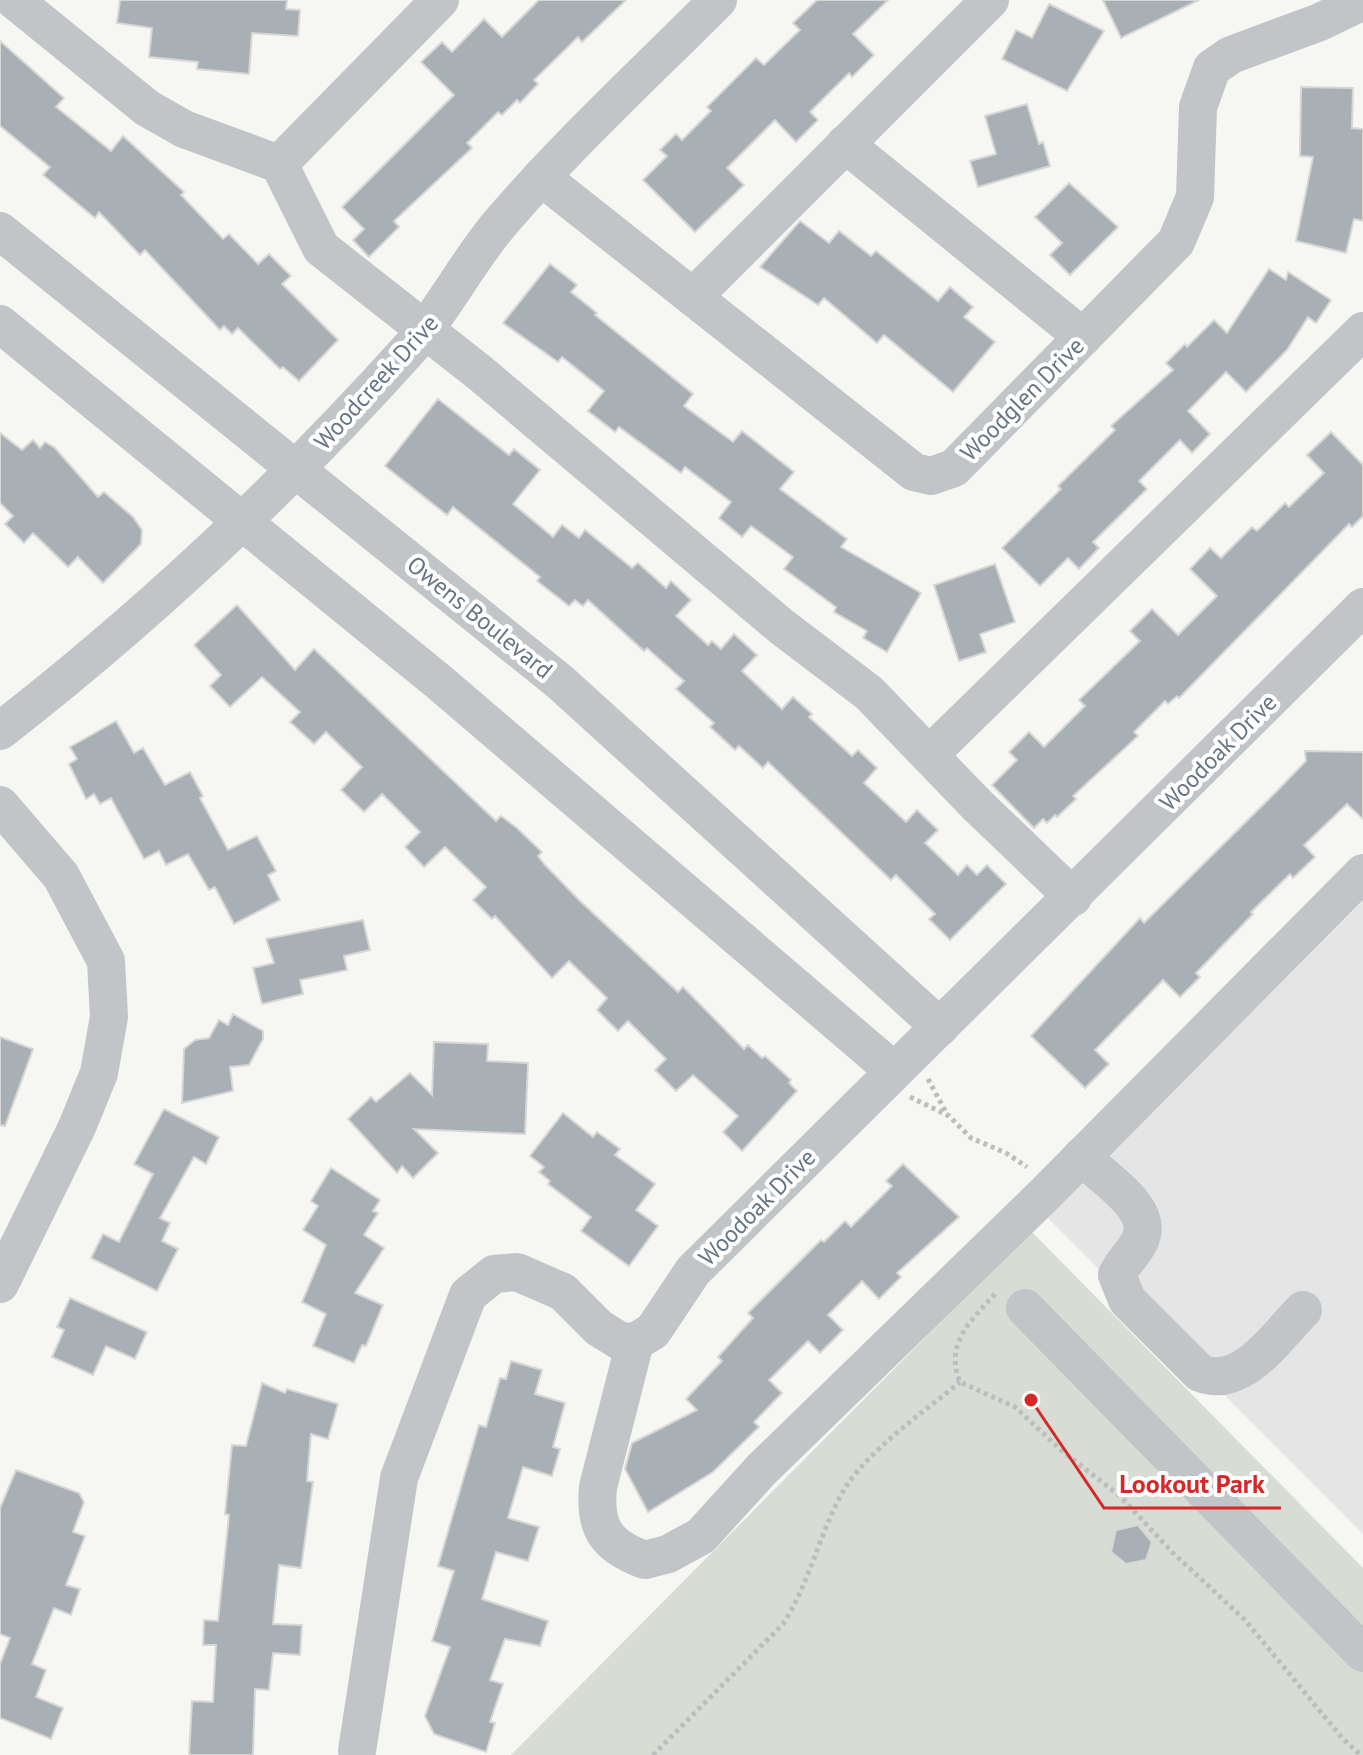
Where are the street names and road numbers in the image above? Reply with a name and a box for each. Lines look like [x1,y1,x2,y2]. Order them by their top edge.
street label: Woodcreek Drive [307,308,445,456]
street label: Woodglen Drive [953,330,1091,468]
street label: Owens Boulevard [401,549,559,685]
street label: Woodoak Drive [1153,687,1283,817]
street label: Woodoak Drive [692,1142,822,1272]

